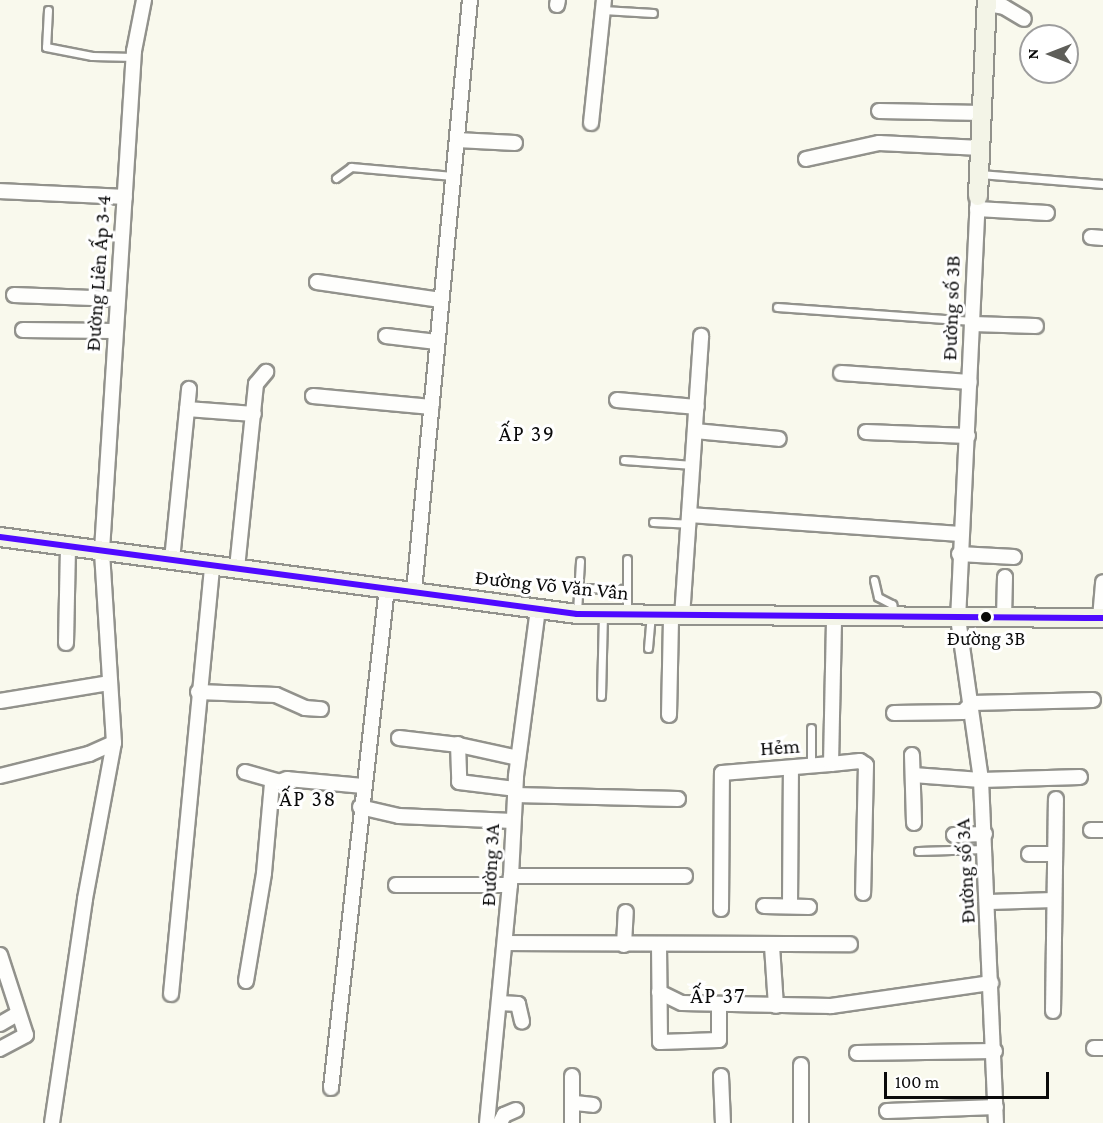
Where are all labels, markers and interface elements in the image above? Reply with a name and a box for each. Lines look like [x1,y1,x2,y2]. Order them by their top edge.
north arrow [1019,24,1079,84]
text: N [1024,49,1041,59]
street label: Đường Liên Ấp 3-4 [80,194,116,352]
street label: Đường số 3B [937,255,965,361]
district label: ẤP 39 [499,421,555,447]
street label: Đường Võ Văn Vân [474,564,630,606]
marker: Đường 3B [980,611,992,623]
place label: Đường 3B [947,626,1025,650]
street label: Hẻm [759,733,801,761]
district label: ẤP 38 [279,786,337,812]
street label: Đường số 3A [950,818,980,924]
street label: Đường 3A [475,823,505,907]
district label: ẤP 37 [690,983,746,1009]
scale bar [887,1060,1052,1098]
text: 100 m [895,1072,939,1092]

